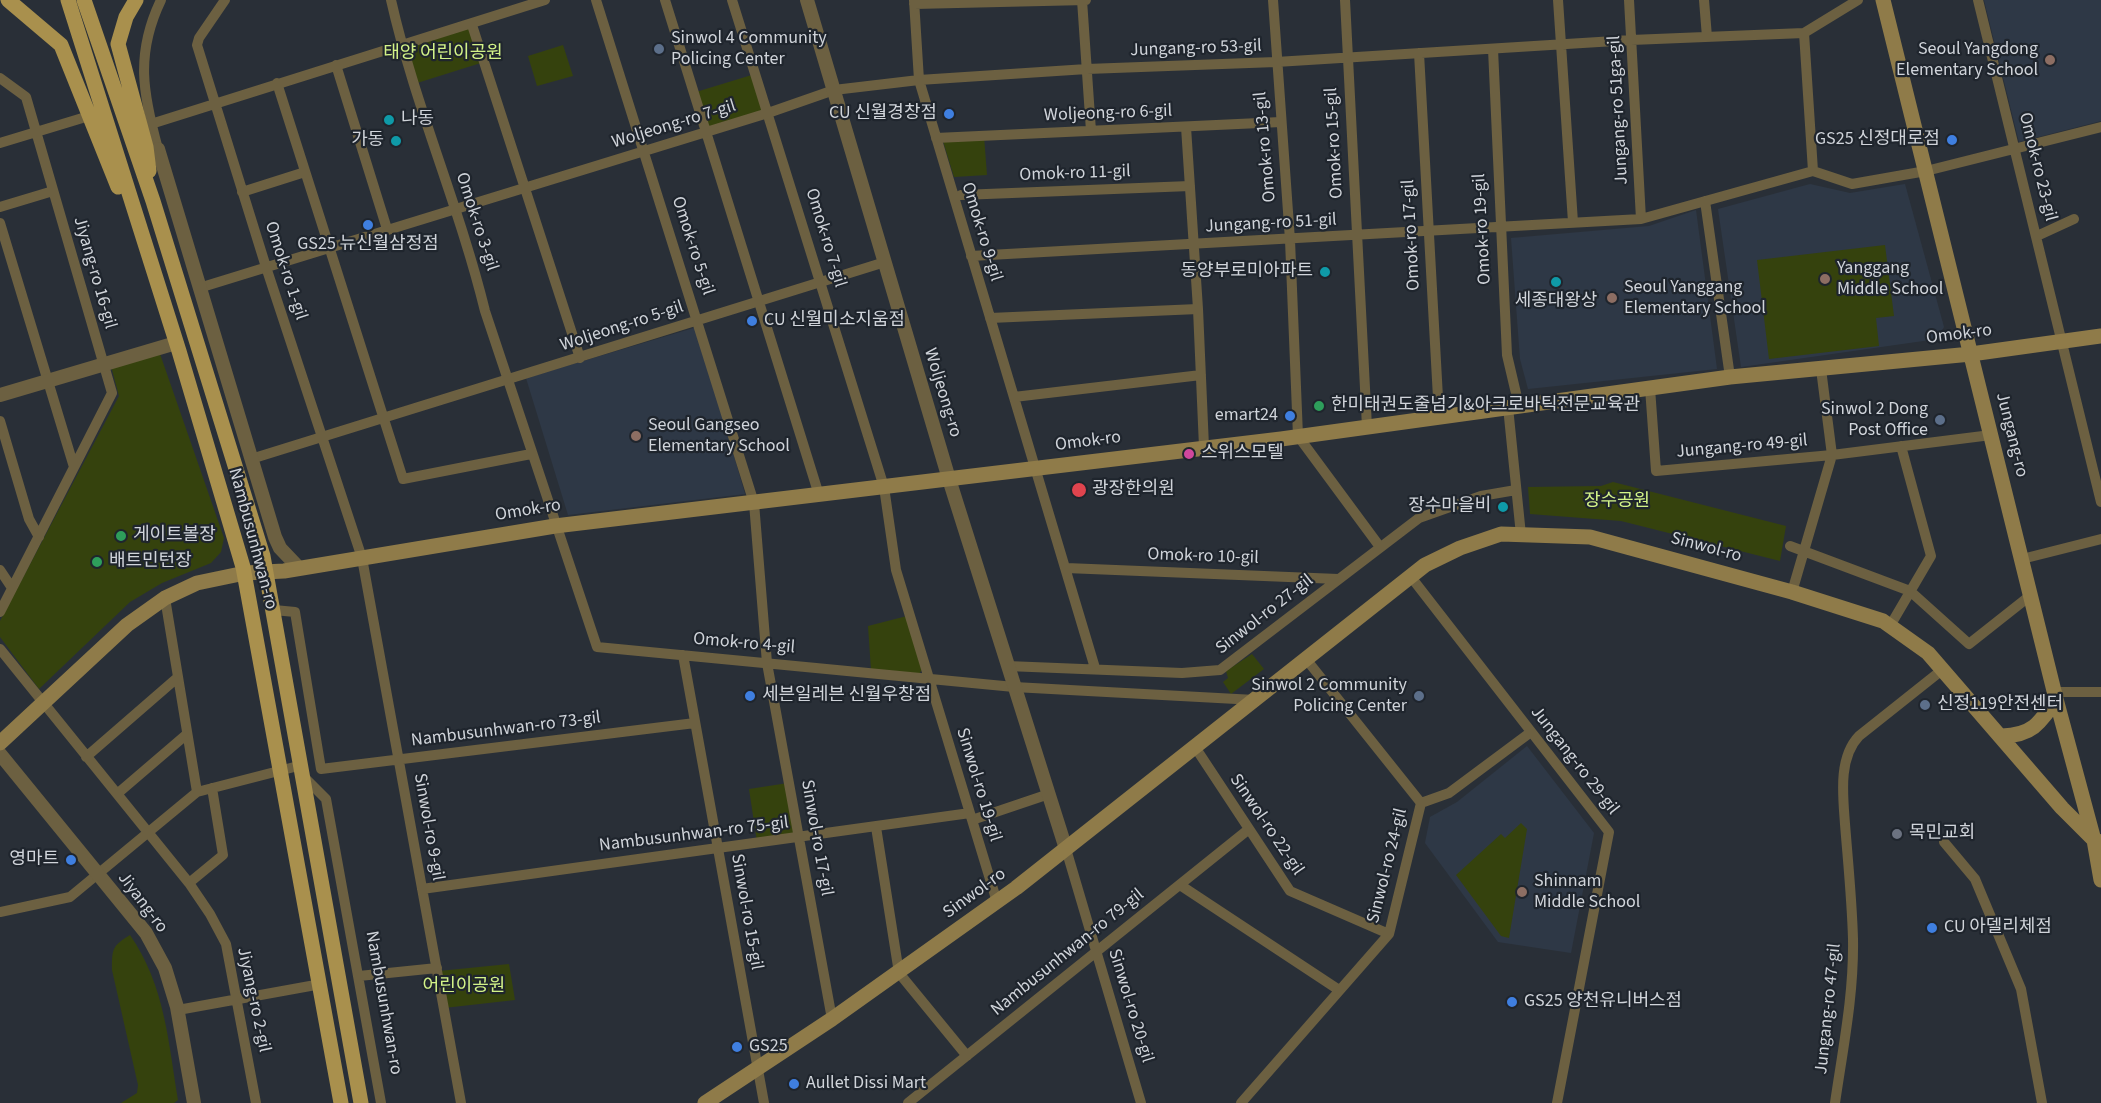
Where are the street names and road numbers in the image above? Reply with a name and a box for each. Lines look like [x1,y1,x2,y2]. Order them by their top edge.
street label: Jungang-ro 51ga-gil [1604,35,1634,185]
street label: Jungang-ro 53-gil [1130,36,1262,62]
street label: Omok-ro 15-gil [1321,87,1349,199]
street label: Omok-ro 13-gil [1250,91,1282,203]
street label: Woljeong-ro 7-gil [609,96,739,154]
street label: Woljeong-ro 6-gil [1043,101,1173,127]
street label: Omok-ro 23-gil [2013,110,2061,224]
street label: Omok-ro 11-gil [1019,161,1131,187]
street label: Omok-ro 3-gil [450,170,502,274]
street label: Omok-ro 19-gil [1469,173,1497,285]
street label: Omok-ro 17-gil [1398,179,1426,291]
street label: Omok-ro 9-gil [956,180,1006,284]
street label: Omok-ro 7-gil [800,186,850,290]
street label: Omok-ro 5-gil [666,194,718,298]
street label: Jungang-ro 51-gil [1205,210,1337,238]
street label: Jiyang-ro 16-gil [68,214,120,332]
street label: Omok-ro 1-gil [259,219,311,323]
street label: Woljeong-ro 5-gil [558,297,686,357]
street label: Omok-ro [1925,320,1993,350]
street label: Woljeong-ro [918,346,966,440]
street label: Jungang-ro [1990,390,2032,480]
street label: Omok-ro [1054,427,1122,457]
street label: Jungang-ro 49-gil [1675,431,1809,463]
street label: Nambusunhwan-ro [223,466,281,612]
street label: Omok-ro [494,495,562,527]
street label: Sinwol-ro [1668,528,1744,568]
street label: Omok-ro 10-gil [1147,544,1259,570]
street label: Sinwol-ro 27-gil [1212,570,1318,660]
street label: Omok-ro 4-gil [692,629,796,659]
street label: Jungang-ro 29-gil [1525,702,1623,820]
street label: Nambusunhwan-ro 73-gil [410,708,602,752]
street label: Sinwol-ro 19-gil [950,726,1006,844]
street label: Sinwol-ro 22-gil [1224,770,1308,880]
street label: Sinwol-ro 9-gil [408,772,448,882]
street label: Sinwol-ro 17-gil [795,778,837,898]
street label: Sinwol-ro 24-gil [1363,806,1413,926]
street label: Nambusunhwan-ro 75-gil [598,813,790,857]
street label: Sinwol-ro 15-gil [725,852,767,972]
street label: Sinwol-ro [939,864,1011,924]
street label: Jiyang-ro [112,868,172,938]
street label: Nambusunhwan-ro 79-gil [987,885,1149,1021]
street label: Nambusunhwan-ro [360,930,406,1076]
street label: Jungang-ro 47-gil [1811,942,1847,1076]
street label: Jiyang-ro 2-gil [231,946,275,1054]
street label: Sinwol-ro 20-gil [1102,947,1158,1065]

